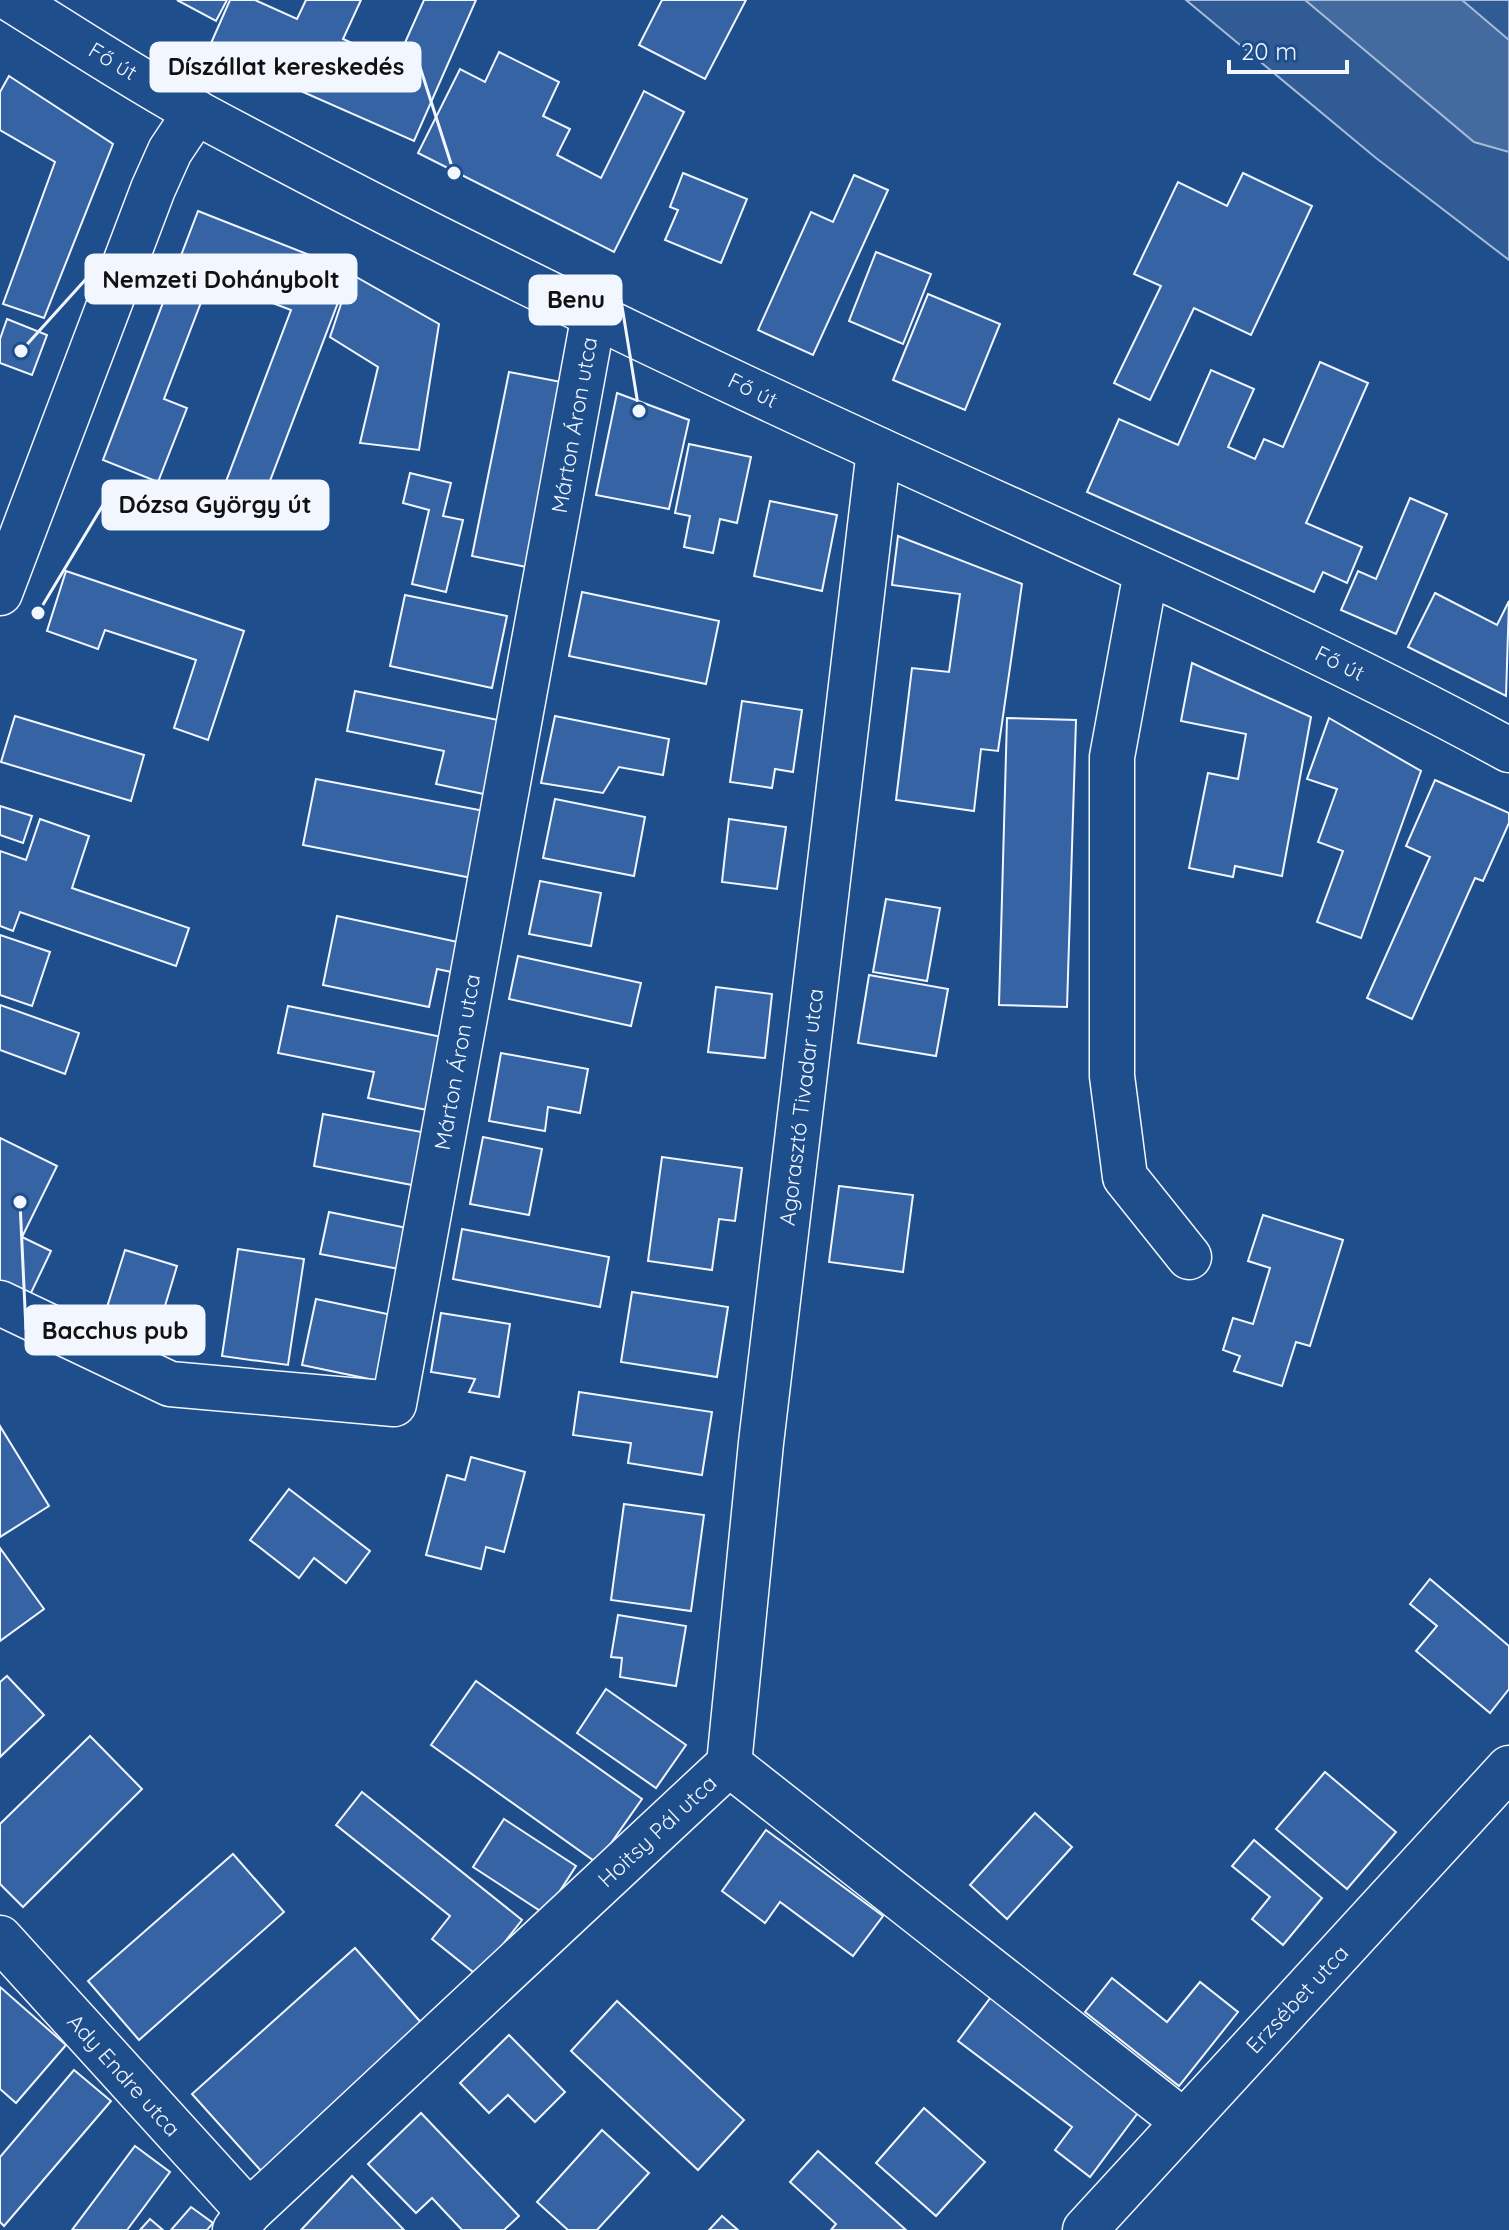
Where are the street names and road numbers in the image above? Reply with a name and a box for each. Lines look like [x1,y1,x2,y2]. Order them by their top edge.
street label: Fő út [84,36,142,86]
street label: Márton Áron utca [545,335,603,515]
street label: Fő út [724,366,782,414]
street label: Fő út [1311,639,1369,687]
street label: Márton Áron utca [428,972,486,1152]
street label: Agorasztó Tivadar utca [773,987,829,1227]
street label: Hoitsy Pál utca [592,1769,722,1893]
street label: Erzsébet utca [1240,1939,1354,2059]
street label: Ady Endre utca [62,2008,186,2142]

